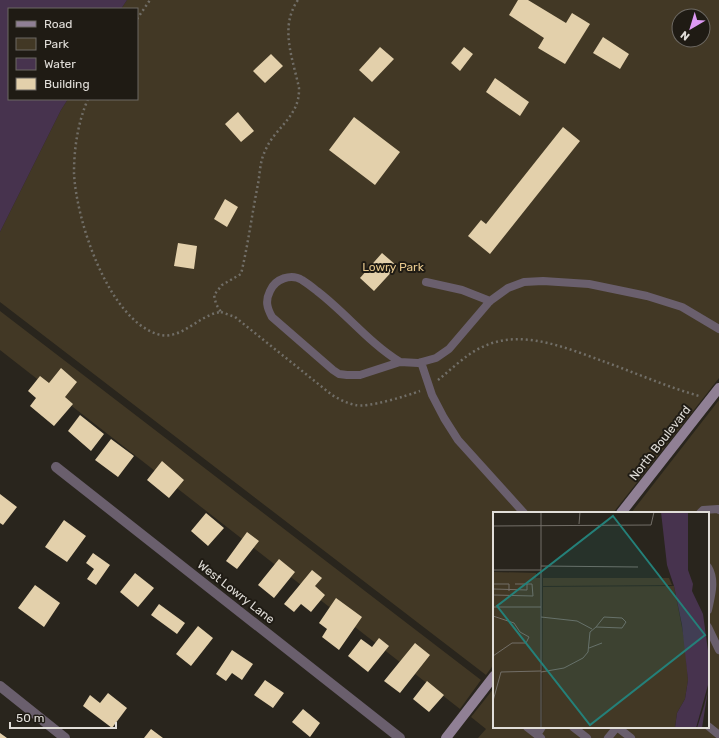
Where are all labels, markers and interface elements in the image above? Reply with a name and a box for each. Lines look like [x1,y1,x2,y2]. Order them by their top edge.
legend [8,8,138,100]
north arrow [671,8,711,48]
text: Road [44,17,72,31]
text: N [678,28,692,43]
text: Park [44,37,70,51]
text: Water [44,57,76,71]
text: Building [44,77,90,91]
park label: Lowry Park [362,260,425,274]
street label: North Boulevard [627,403,693,483]
inset map [493,512,709,728]
street label: West Lowry Lane [195,558,278,627]
scale bar [10,704,116,730]
text: 50 m [16,711,44,725]

